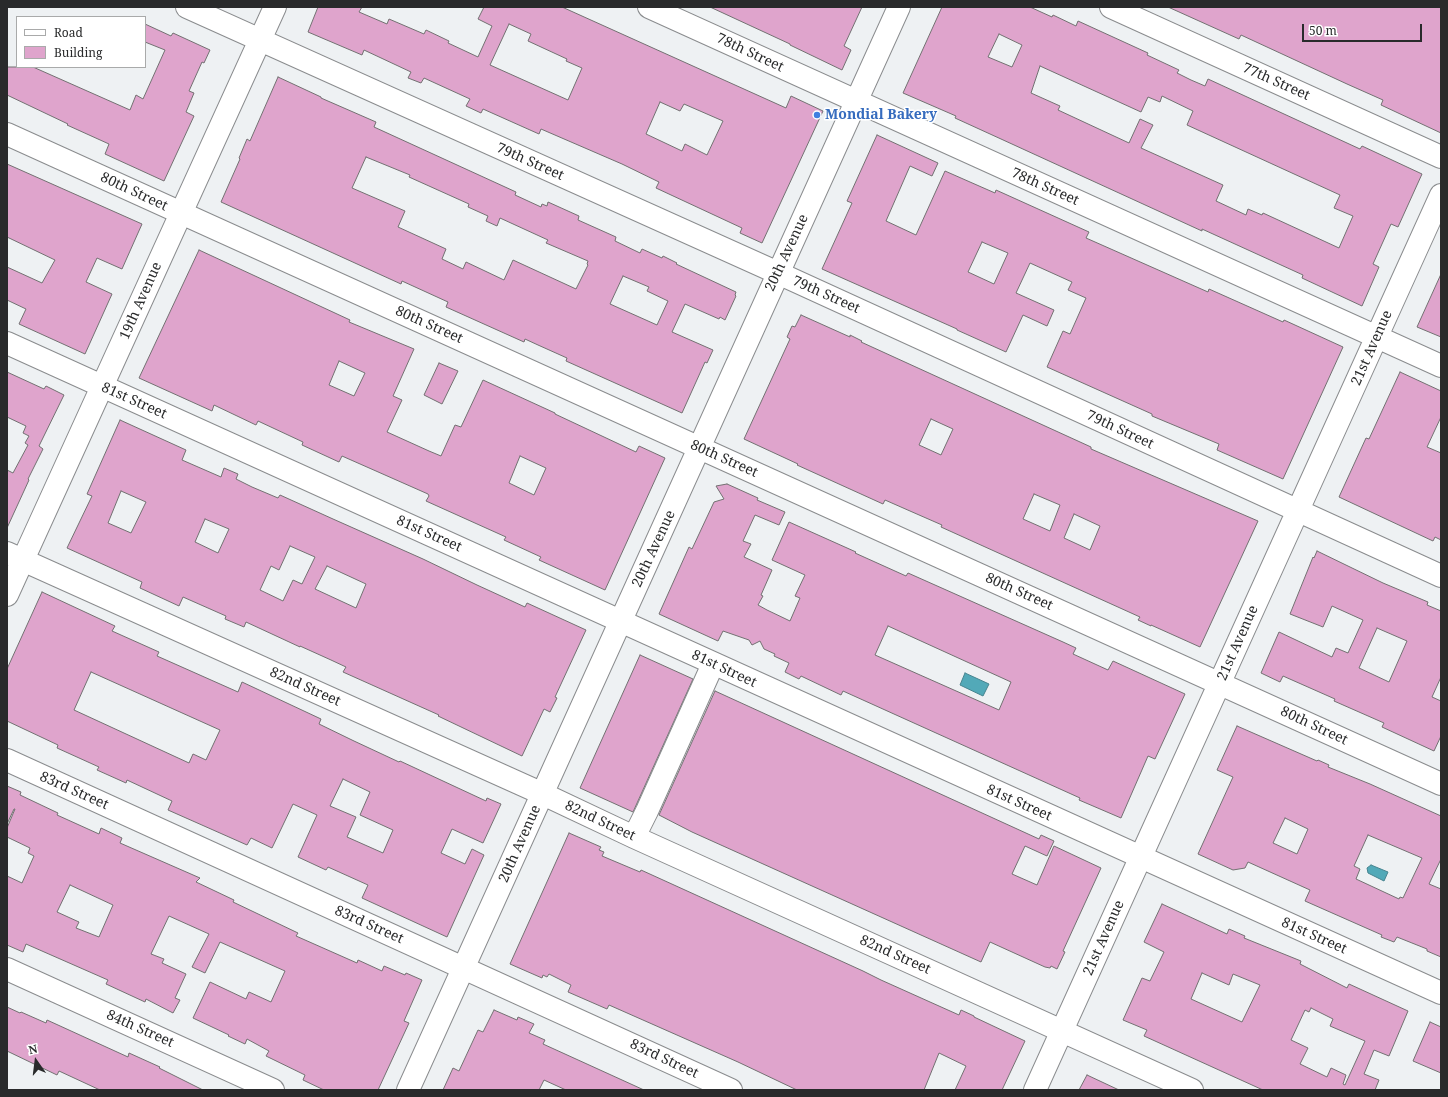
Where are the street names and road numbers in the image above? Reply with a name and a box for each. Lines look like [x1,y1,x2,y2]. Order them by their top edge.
street label: 78th Street [714,30,786,76]
street label: 77th Street [1240,60,1312,104]
street label: 79th Street [494,140,566,184]
street label: 78th Street [1009,165,1081,209]
street label: 80th Street [98,169,170,215]
street label: 20th Avenue [762,212,812,294]
street label: 19th Avenue [116,260,166,342]
street label: 79th Street [790,273,862,317]
street label: 80th Street [393,303,465,347]
street label: 21st Avenue [1348,308,1396,388]
street label: 81st Street [99,379,169,423]
street label: 79th Street [1084,407,1156,453]
street label: 80th Street [688,437,760,481]
street label: 20th Avenue [629,508,679,590]
street label: 81st Street [394,512,464,556]
street label: 80th Street [983,570,1055,614]
street label: 21st Avenue [1214,603,1262,683]
street label: 81st Street [689,647,759,691]
street label: 82nd Street [267,664,343,710]
street label: 80th Street [1278,703,1350,749]
street label: 83rd Street [37,768,111,814]
street label: 81st Street [984,781,1054,825]
street label: 82nd Street [562,797,638,845]
street label: 20th Avenue [495,803,545,885]
street label: 21st Avenue [1080,898,1128,978]
street label: 83rd Street [332,902,406,948]
street label: 81st Street [1279,914,1349,958]
street label: 82nd Street [857,932,933,978]
street label: 84th Street [104,1007,176,1051]
street label: 83rd Street [627,1036,701,1082]

